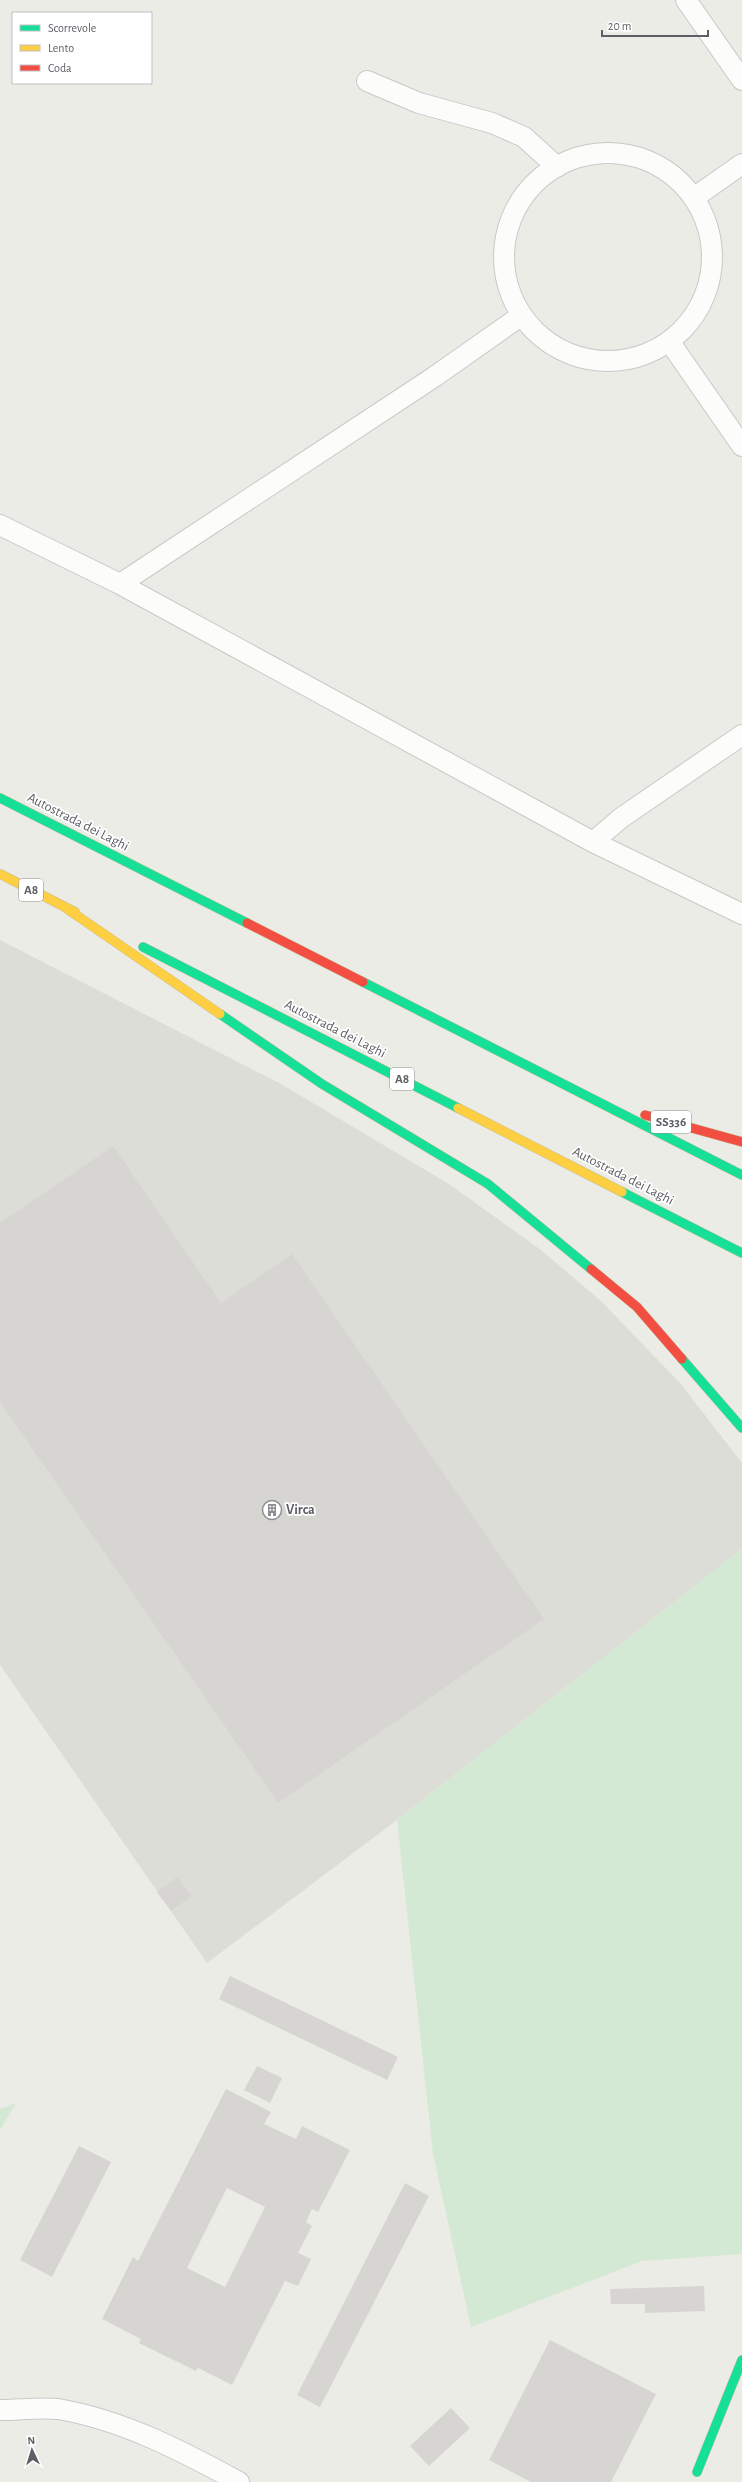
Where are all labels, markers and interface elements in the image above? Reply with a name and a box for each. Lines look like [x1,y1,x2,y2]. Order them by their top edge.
legend [12,12,152,84]
scale bar [602,12,708,38]
text: 20 m [608,20,631,32]
text: Scorrevole [48,22,96,34]
text: Lento [48,42,74,54]
text: Coda [48,62,72,74]
street label: Autostrada dei Laghi [25,790,131,854]
road number: A8 [19,879,43,901]
street label: Autostrada dei Laghi [282,997,388,1061]
road number: A8 [390,1068,414,1090]
road number: SS336 [651,1111,691,1133]
street label: Autostrada dei Laghi [570,1144,676,1208]
building icon: Virca [261,1499,283,1521]
place label: Virca [286,1503,315,1517]
north arrow [12,2430,52,2470]
text: N [27,2435,36,2446]

